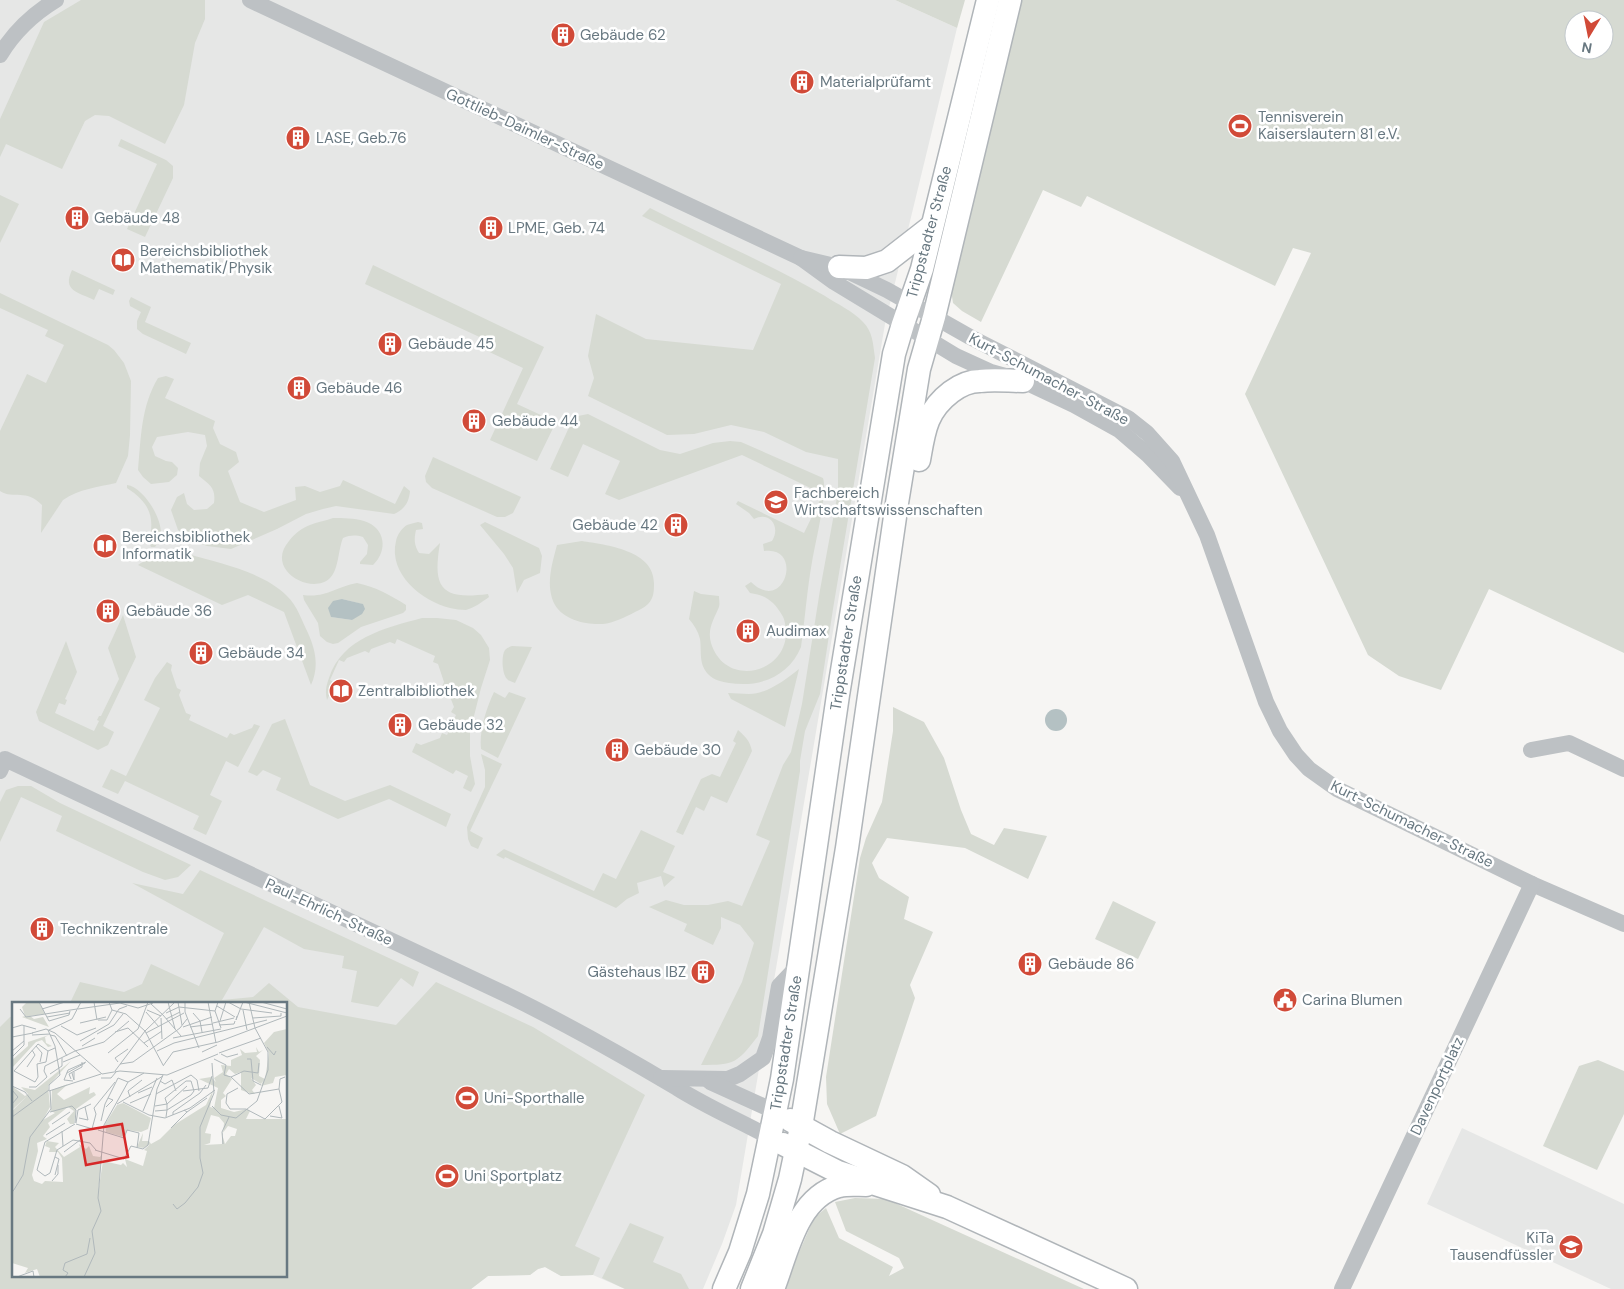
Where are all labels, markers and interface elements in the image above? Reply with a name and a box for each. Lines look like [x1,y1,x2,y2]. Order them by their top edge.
north arrow [1564,10,1614,60]
building icon: Gebäude 62 [550,22,576,48]
place label: Gebäude 62 [580,25,666,45]
text: N [1580,38,1593,58]
building icon: Materialprüfamt [789,69,815,95]
place label: Materialprüfamt [820,72,931,92]
street label: Gottlieb-Daimler-Straße [443,84,607,174]
place label: Tennisverein Kaiserslautern 81 e.V. [1258,107,1399,144]
sports icon: Tennisverein Kaiserslautern 81 e.V. [1227,113,1253,139]
building icon: LASE, Geb.76 [285,125,311,151]
place label: LASE, Geb.76 [316,128,407,148]
street label: Trippstadter Straße [902,164,956,300]
building icon: Gebäude 48 [64,205,90,231]
place label: Gebäude 48 [94,208,180,228]
building icon: LPME, Geb. 74 [478,215,504,241]
place label: LPME, Geb. 74 [508,218,605,238]
place label: Bereichsbibliothek Mathematik/Physik [140,241,273,278]
library icon: Bereichsbibliothek Mathematik/Physik [110,247,136,273]
street label: Kurt-Schumacher-Straße [965,328,1133,430]
building icon: Gebäude 45 [377,331,403,357]
place label: Gebäude 45 [408,334,494,354]
building icon: Gebäude 46 [286,375,312,401]
place label: Gebäude 46 [316,378,402,398]
building icon: Gebäude 44 [461,408,487,434]
place label: Gebäude 44 [492,411,578,431]
place label: Fachbereich Wirtschaftswissenschaften [794,483,983,520]
school or university icon: Fachbereich Wirtschaftswissenschaften [763,489,789,515]
building icon: Gebäude 42 [663,512,689,538]
place label: Gebäude 42 [572,515,658,535]
place label: Bereichsbibliothek Informatik [122,527,251,564]
library icon: Bereichsbibliothek Informatik [92,533,118,559]
street label: Trippstadter Straße [825,574,867,712]
building icon: Gebäude 36 [95,598,121,624]
place label: Gebäude 36 [126,601,212,621]
building icon: Audimax [735,618,761,644]
place label: Audimax [766,621,827,641]
building icon: Gebäude 34 [188,640,214,666]
place label: Gebäude 34 [218,643,304,663]
library icon: Zentralbibliothek [328,678,354,704]
place label: Zentralbibliothek [358,681,475,701]
building icon: Gebäude 32 [387,712,413,738]
place label: Gebäude 32 [418,715,503,735]
building icon: Gebäude 30 [604,737,630,763]
place label: Gebäude 30 [634,740,721,760]
street label: Kurt-Schumacher-Straße [1327,776,1497,872]
street label: Paul-Ehrlich-Straße [262,874,396,950]
building icon: Technikzentrale [29,916,55,942]
place label: Technikzentrale [60,919,168,939]
building icon: Gebäude 86 [1017,951,1043,977]
place label: Gebäude 86 [1048,954,1135,974]
building icon: Gästehaus IBZ [690,959,716,985]
place label: Gästehaus IBZ [588,962,686,982]
street label: Trippstadter Straße [765,974,807,1112]
public building icon: Carina Blumen [1272,987,1298,1013]
place label: Carina Blumen [1302,990,1402,1010]
inset map [12,1002,288,1276]
street label: Davenportplatz [1406,1034,1469,1138]
sports icon: Uni-Sporthalle [454,1085,480,1111]
place label: Uni-Sporthalle [484,1088,585,1108]
sports icon: Uni Sportplatz [434,1163,460,1189]
place label: Uni Sportplatz [464,1166,562,1186]
place label: KiTa Tausendfüssler [1450,1228,1554,1265]
school or university icon: KiTa Tausendfüssler [1558,1234,1584,1260]

